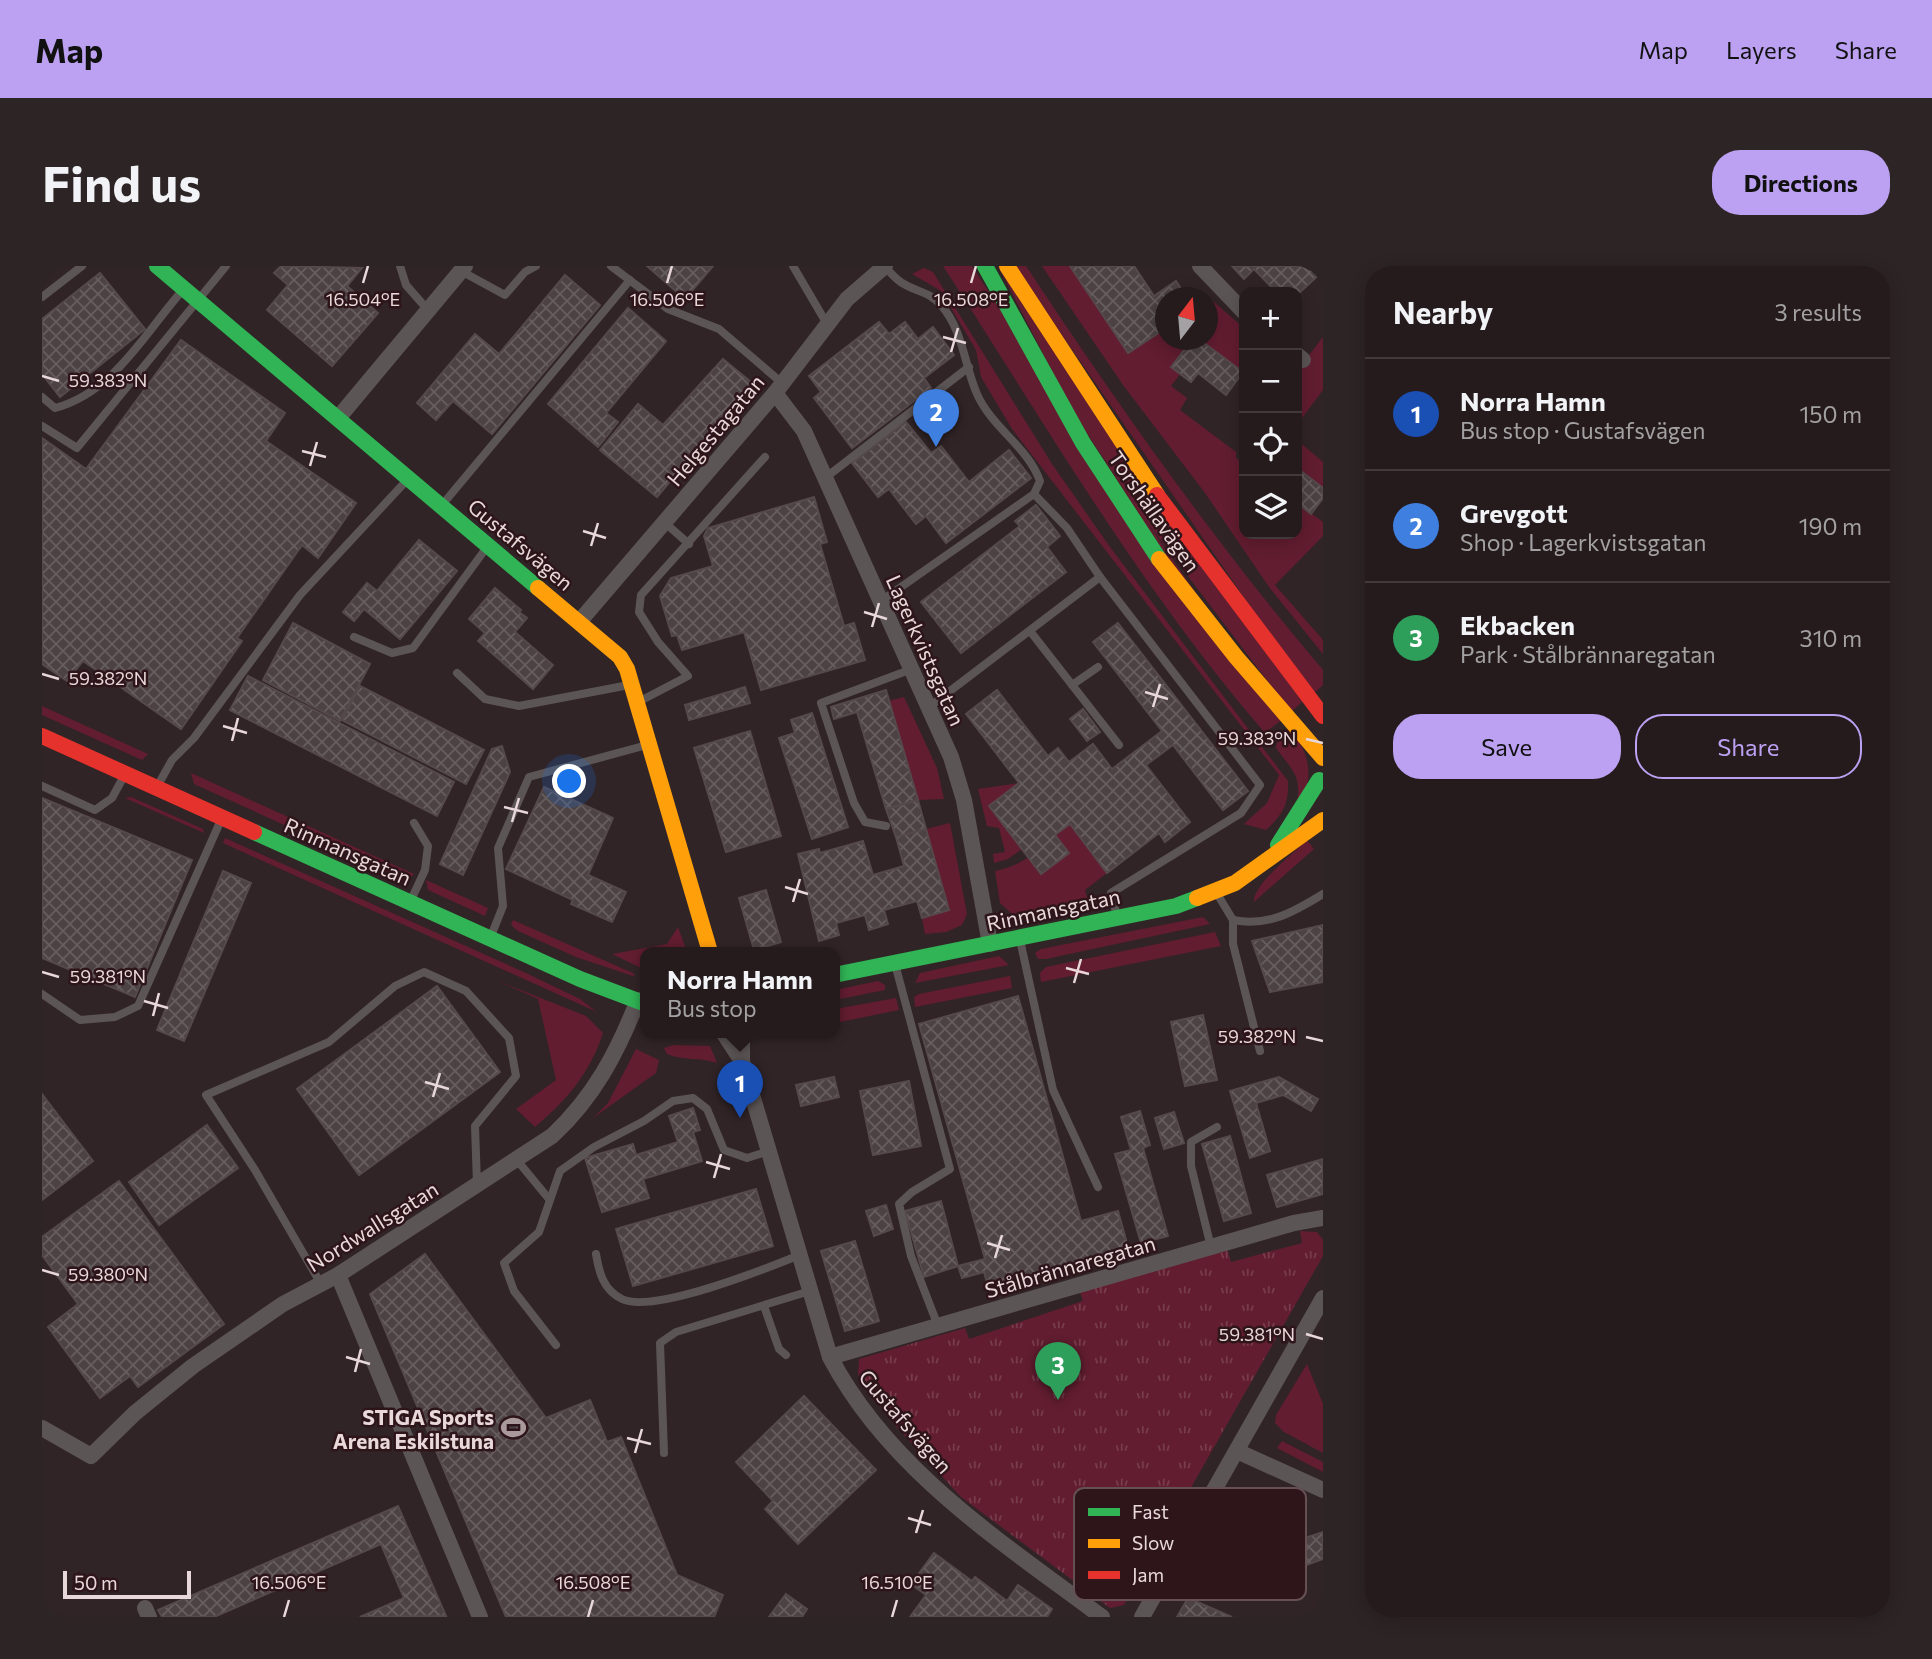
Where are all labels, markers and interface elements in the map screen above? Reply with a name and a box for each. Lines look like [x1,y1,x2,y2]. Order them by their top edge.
text: Map [35,29,103,70]
text: Map [1639,35,1688,64]
text: Layers [1726,35,1797,64]
text: Share [1835,35,1897,64]
button: Directions [1712,150,1890,215]
text: Find us [42,152,201,212]
north arrow [1155,287,1218,350]
map controls [1239,287,1302,539]
button: + [1239,287,1302,350]
text: 16.504°E [326,288,400,310]
text: 16.506°E [630,288,704,310]
text: 16.508°E [934,288,1008,310]
text: Nearby [1393,293,1493,330]
text: 3 results [1775,298,1862,326]
button: − [1239,350,1302,413]
text: 59.383°N [69,369,147,391]
street label: Helgestagatan [661,369,769,491]
text: Norra Hamn [1460,385,1606,416]
pin: 2 [913,389,959,447]
text: 1 [1411,400,1421,428]
text: 150 m [1799,400,1862,428]
button: locate [1239,413,1302,476]
text: Bus stop · Gustafsvägen [1460,416,1705,444]
street label: Torshällavägen [1104,446,1206,576]
button: layers [1239,476,1302,539]
street label: Gustafsvägen [463,493,579,595]
text: Grevgott [1460,497,1568,528]
text: 2 [1409,512,1423,540]
text: 190 m [1799,512,1862,540]
text: Shop · Lagerkvistsgatan [1460,528,1706,556]
street label: Lagerkvistsgatan [881,571,971,729]
text: Ekbacken [1460,609,1575,640]
text: 3 [1409,624,1423,652]
text: 310 m [1800,624,1862,652]
text: Park · Stålbrännaregatan [1460,640,1716,668]
text: 59.382°N [69,667,147,689]
button: Save [1393,714,1621,779]
button: Share [1635,714,1862,779]
text: 59.383°N [1218,727,1296,749]
your location [552,764,586,798]
street label: Rinmansgatan [281,812,415,890]
street label: Rinmansgatan [984,883,1122,935]
popup [640,947,840,1038]
text: Norra Hamn [667,963,813,994]
text: 59.381°N [70,965,146,987]
text: Bus stop [667,994,757,1022]
text: 59.382°N [1218,1025,1296,1047]
pin: 1 [717,1060,763,1118]
street label: Nordwallsgatan [302,1176,442,1276]
street label: Stålbrännaregatan [982,1230,1158,1302]
text: 59.380°N [68,1263,148,1285]
text: 59.381°N [1219,1323,1295,1345]
pin: 3 [1035,1342,1081,1400]
street label: Gustafsvägen [854,1364,958,1478]
place label: STIGA Sports Arena Eskilstuna [333,1404,494,1453]
sports icon: STIGA Sports Arena Eskilstuna [500,1414,528,1442]
legend [1074,1488,1306,1600]
text: Fast [1132,1500,1169,1523]
text: Slow [1132,1531,1174,1554]
text: Jam [1132,1563,1164,1586]
scale bar [63,1568,191,1600]
text: 50 m [74,1571,118,1594]
text: 16.506°E [252,1571,326,1593]
text: 16.508°E [556,1571,630,1593]
text: 16.510°E [861,1571,933,1593]

